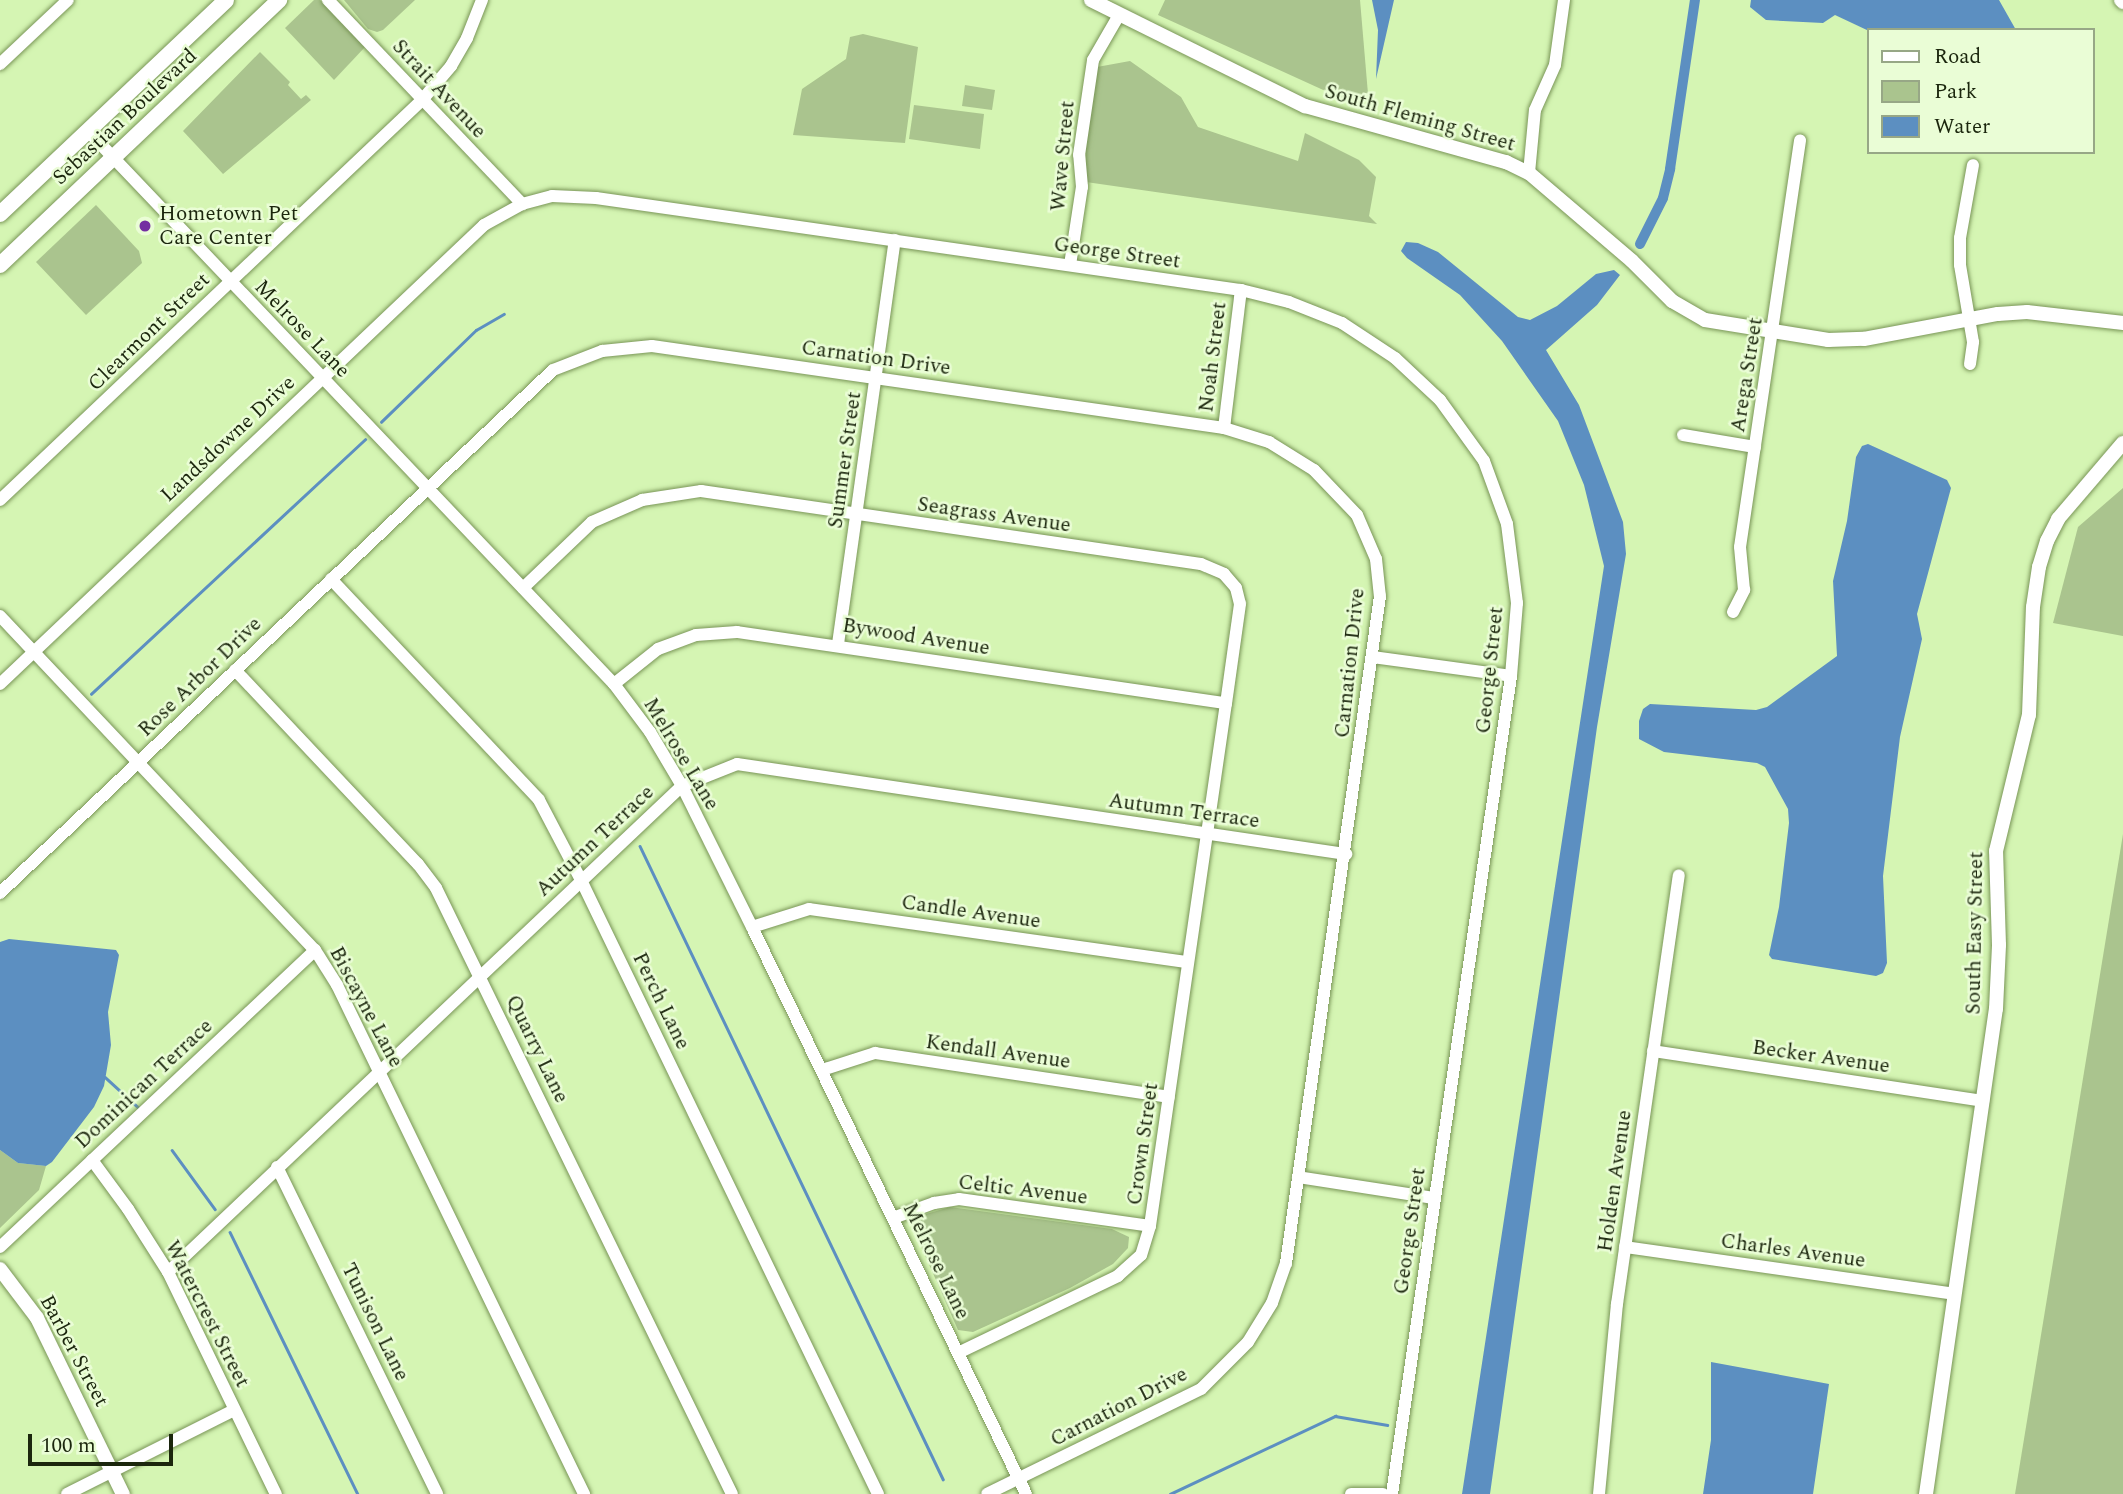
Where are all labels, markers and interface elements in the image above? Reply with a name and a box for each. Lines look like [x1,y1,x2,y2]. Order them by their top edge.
legend [1868,28,2095,154]
street label: Strait Avenue [387,34,491,144]
text: Road [1934,41,1981,73]
street label: Sebastian Boulevard [48,44,202,190]
text: Park [1934,76,1977,108]
street label: South Fleming Street [1322,79,1518,157]
street label: Wave Street [1046,100,1080,212]
text: Water [1934,111,1990,143]
place label: Hometown Pet Care Center [159,201,298,251]
marker: Hometown Pet Care Center [137,218,153,234]
street label: George Street [1052,232,1182,274]
street label: Clearmont Street [83,267,215,397]
street label: Melrose Lane [249,275,355,383]
street label: Noah Street [1194,300,1232,414]
street label: Arega Street [1725,316,1769,434]
street label: Carnation Drive [800,335,952,381]
street label: Landsdowne Drive [156,370,300,508]
street label: Summer Street [823,390,867,530]
street label: Seagrass Avenue [916,492,1072,538]
street label: Carnation Drive [1330,587,1370,739]
street label: George Street [1471,605,1509,735]
street label: Rose Arbor Drive [133,612,267,742]
street label: Bywood Avenue [840,613,992,661]
street label: Melrose Lane [638,693,724,815]
street label: Autumn Terrace [531,780,659,902]
street label: Autumn Terrace [1107,788,1261,834]
street label: South Easy Street [1961,851,1989,1015]
street label: Candle Avenue [900,890,1042,934]
street label: Biscayne Lane [324,942,408,1072]
street label: Perch Lane [627,948,695,1054]
street label: Quarry Lane [500,991,574,1107]
street label: Dominican Terrace [70,1014,218,1154]
street label: Kendall Avenue [924,1029,1072,1075]
street label: Becker Avenue [1751,1035,1891,1079]
street label: Crown Street [1122,1081,1164,1207]
street label: Holden Avenue [1593,1108,1637,1254]
street label: George Street [1389,1166,1431,1296]
street label: Celtic Avenue [957,1170,1089,1210]
street label: Melrose Lane [897,1199,975,1323]
street label: Charles Avenue [1719,1228,1867,1274]
street label: Watercrest Street [159,1236,255,1392]
street label: Tunison Lane [336,1259,414,1385]
street label: Barber Street [34,1291,114,1411]
street label: Carnation Drive [1046,1362,1192,1452]
scale bar [32,1420,177,1464]
text: 100 m [41,1430,96,1462]

